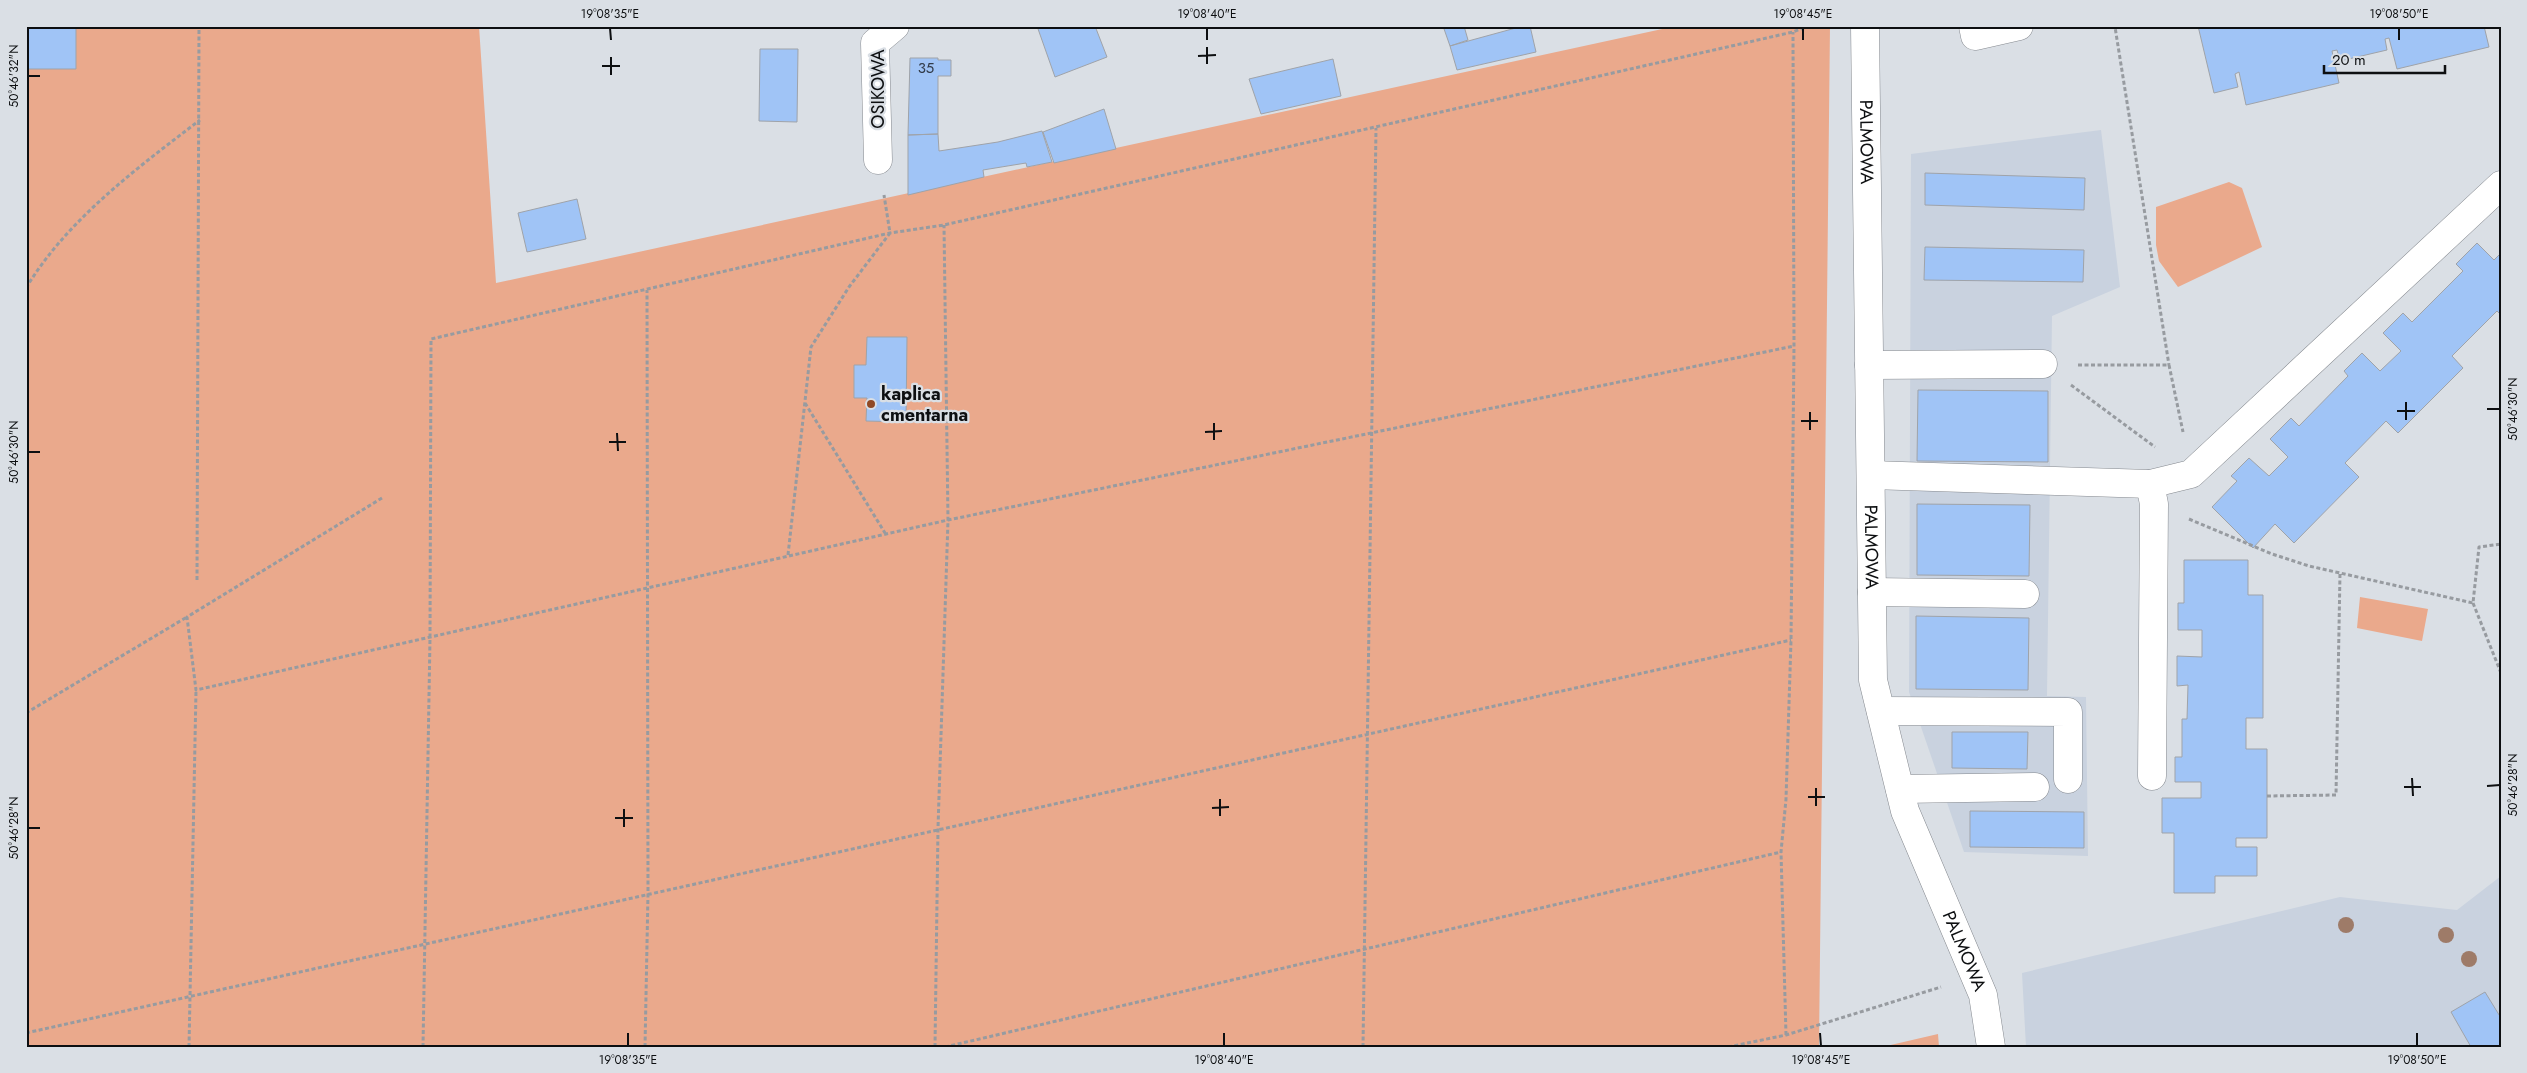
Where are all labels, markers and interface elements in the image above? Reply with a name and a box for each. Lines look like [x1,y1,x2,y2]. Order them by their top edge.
text: 19°08'35"E [581,5,639,23]
text: 19°08'40"E [1177,5,1237,23]
text: 19°08'45"E [1774,5,1832,23]
text: 19°08'50"E [2370,5,2428,23]
scale bar [2324,42,2446,74]
text: 50°46'32"N [5,45,23,107]
street label: OSIKOWA [865,49,891,129]
text: 20 m [2332,49,2366,71]
house number: 35 [918,57,934,79]
street label: PALMOWA [1853,99,1880,185]
text: 50°46'30"N [2504,377,2522,441]
place label: kaplica cmentarna [881,381,968,428]
marker: kaplica cmentarna [865,398,877,410]
text: 50°46'30"N [5,420,23,484]
street label: PALMOWA [1858,504,1885,590]
text: 50°46'28"N [2504,754,2522,816]
text: 50°46'28"N [5,797,23,859]
street label: PALMOWA [1936,907,1993,995]
text: 19°08'35"E [599,1051,657,1069]
text: 19°08'40"E [1194,1051,1254,1069]
text: 19°08'45"E [1792,1051,1850,1069]
text: 19°08'50"E [2388,1051,2446,1069]

